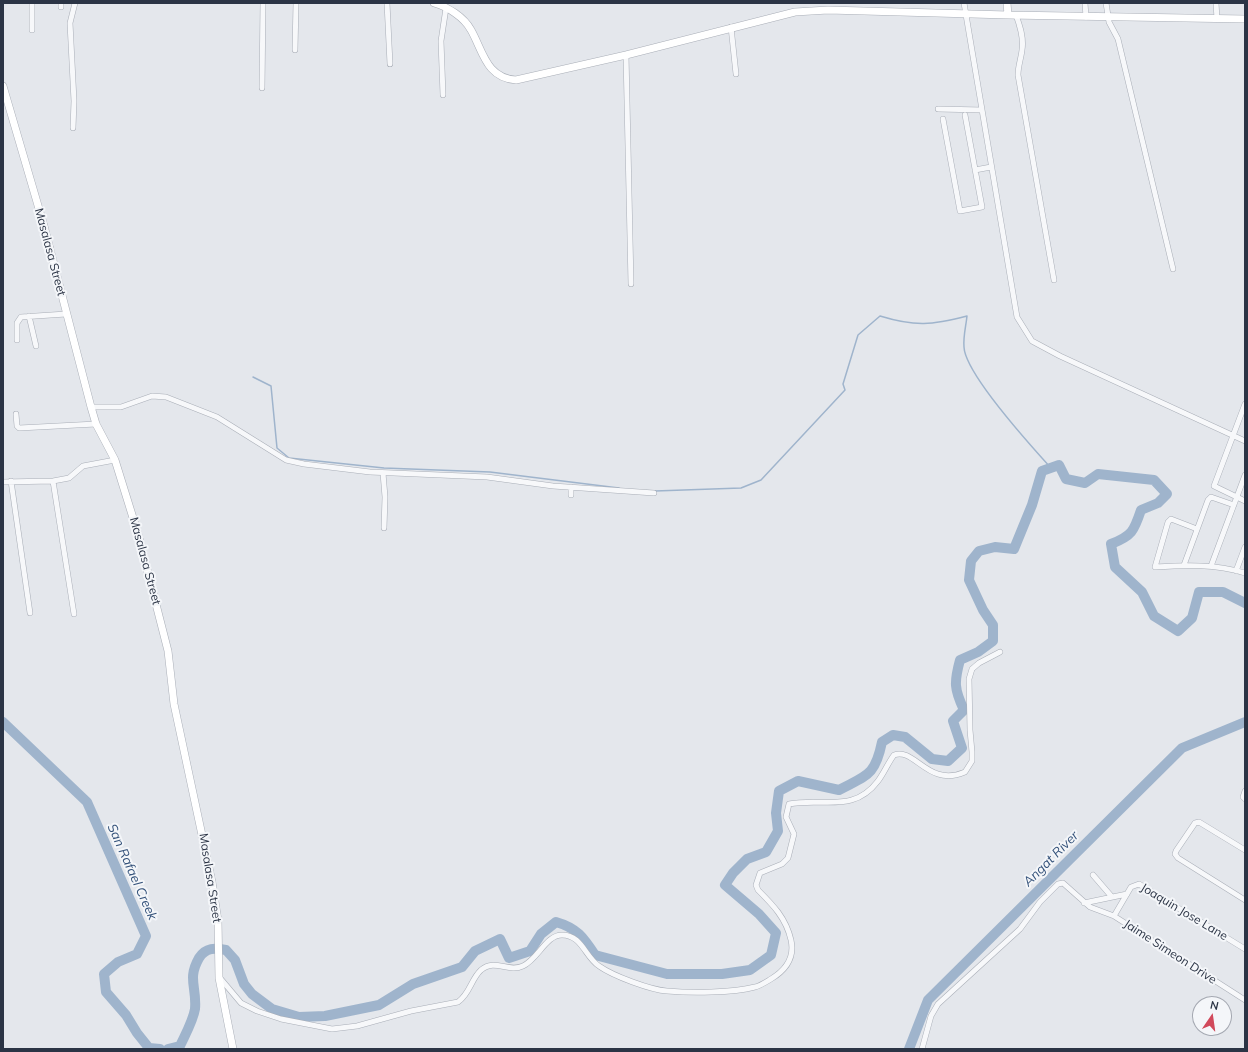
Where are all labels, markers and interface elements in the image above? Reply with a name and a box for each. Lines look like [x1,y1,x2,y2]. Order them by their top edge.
street label: Masalasa Street [31,207,69,297]
street label: Masalasa Street [126,516,164,606]
water label: San Rafael Creek [104,821,160,923]
water label: Angat River [1020,828,1082,890]
street label: Masalasa Street [196,832,224,924]
street label: Joaquin Jose Lane [1138,880,1230,944]
street label: Jaime Simeon Drive [1121,917,1219,987]
north arrow [1192,996,1232,1036]
text: N [1209,998,1220,1013]

